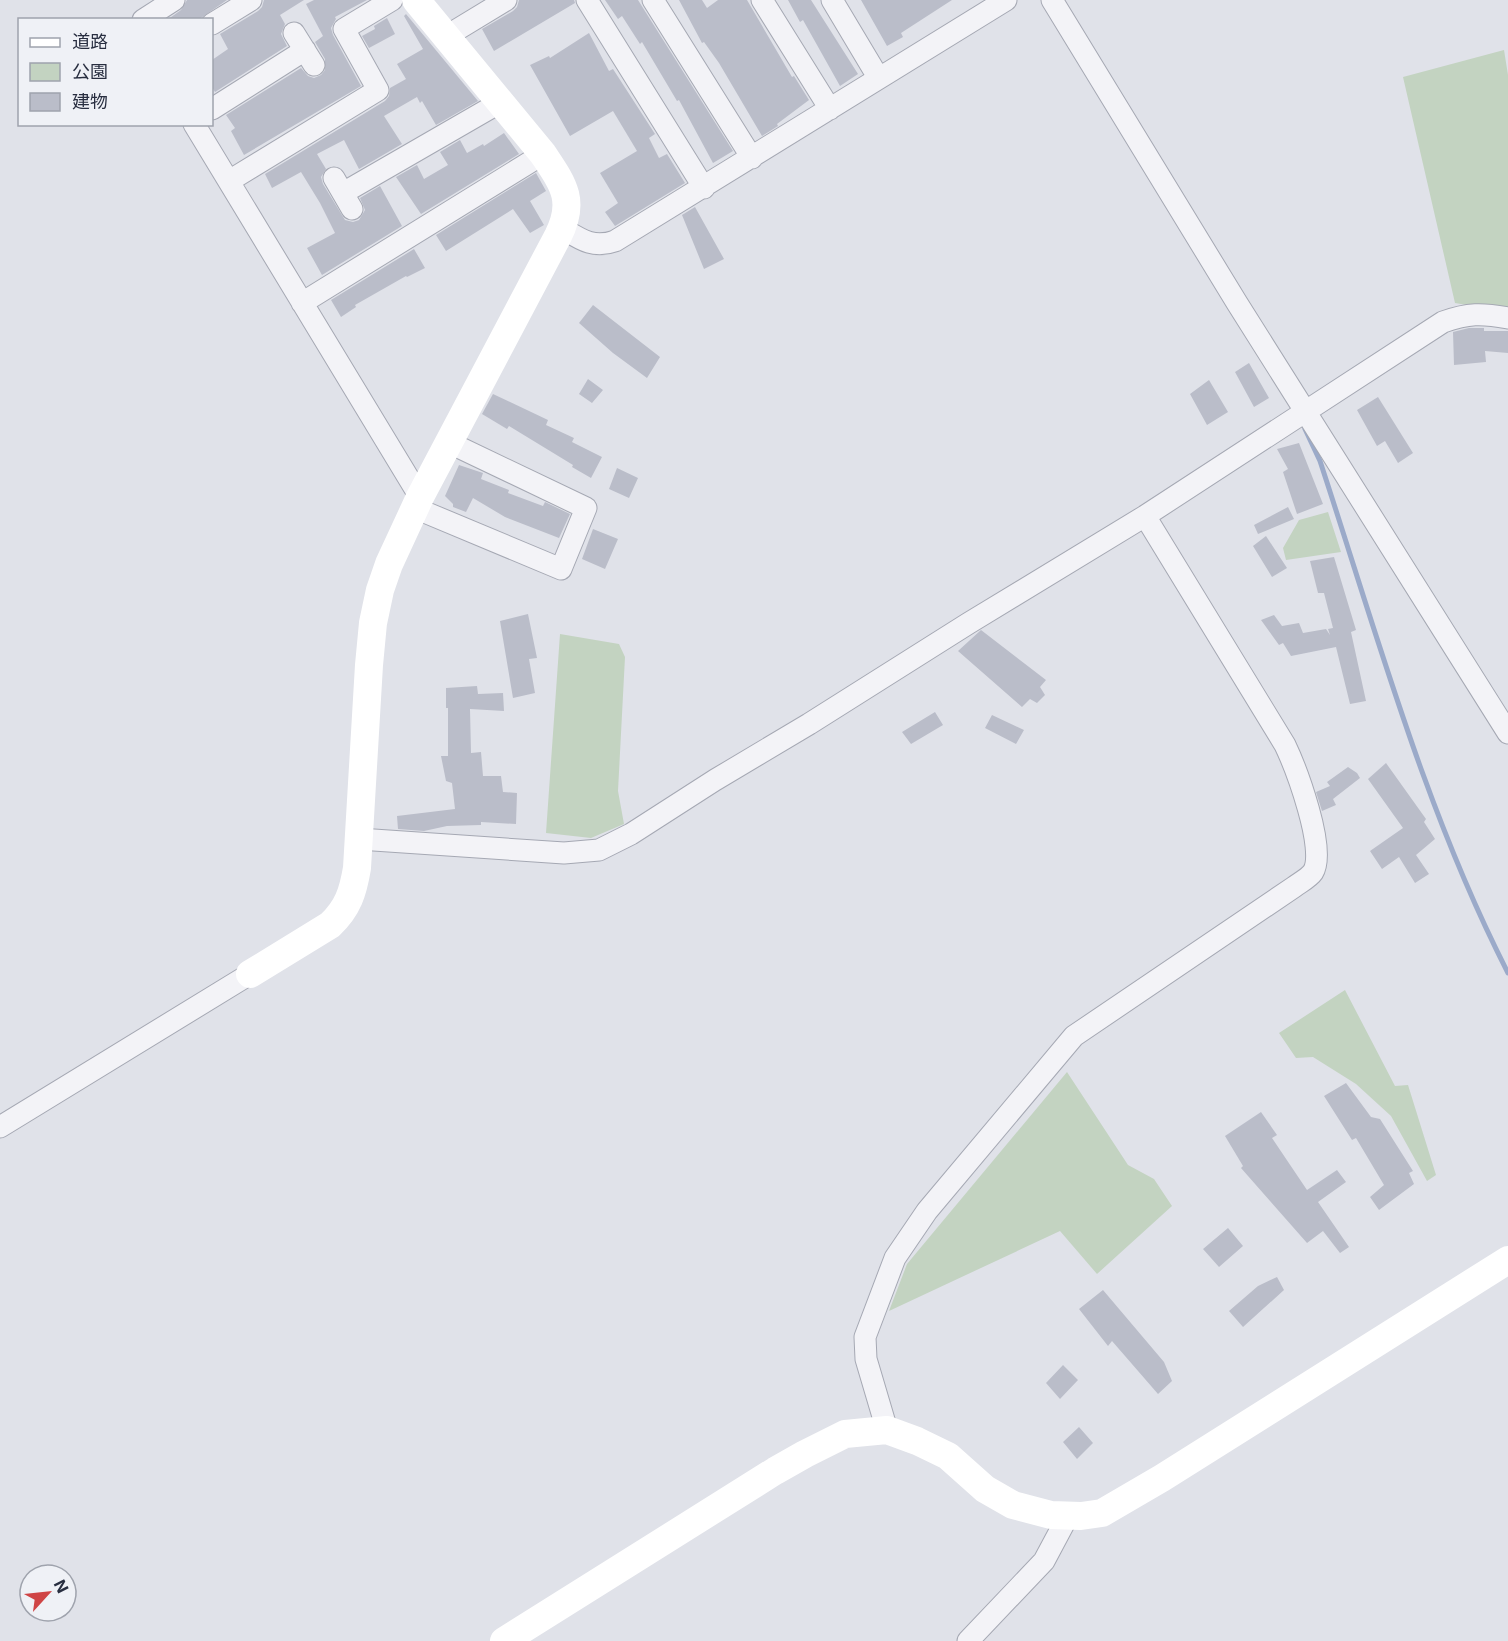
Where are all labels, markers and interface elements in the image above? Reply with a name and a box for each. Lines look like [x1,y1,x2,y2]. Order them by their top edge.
legend [18,18,213,126]
text: 道路 [72,31,108,52]
text: 公園 [72,61,108,82]
text: 建物 [72,91,108,112]
north arrow [18,1563,78,1623]
text: N [50,1576,73,1596]

